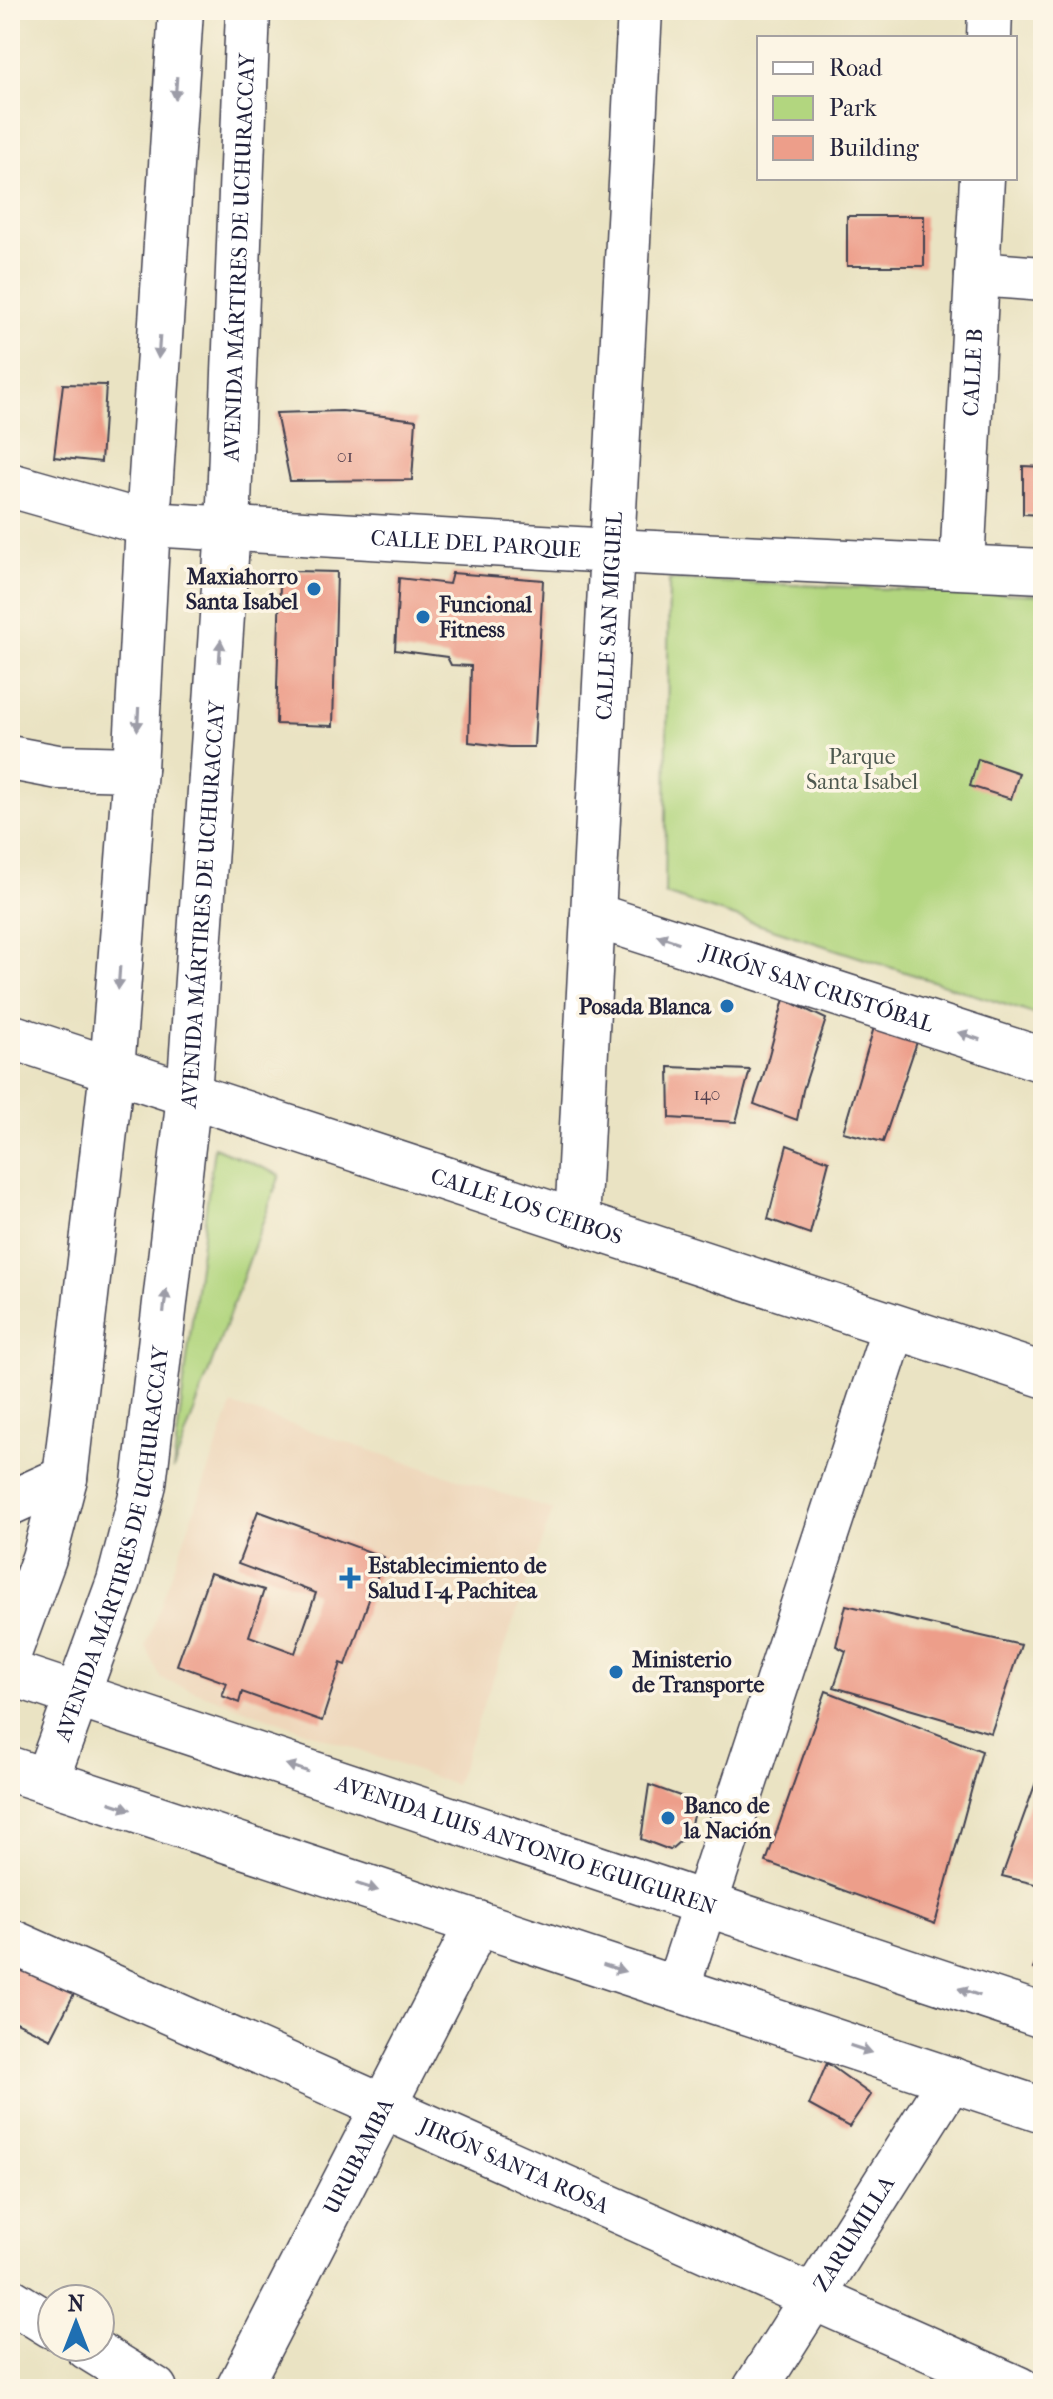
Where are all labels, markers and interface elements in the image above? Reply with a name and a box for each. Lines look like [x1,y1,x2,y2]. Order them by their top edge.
legend [757,36,1017,180]
street label: AVENIDA MÁRTIRES DE UCHURACCAY [219,52,260,463]
text: Road [829,54,883,82]
one-way arrow [169,76,182,101]
text: Park [829,94,877,122]
text: Building [829,134,920,162]
street label: CALLE B [958,328,988,417]
one-way arrow [152,335,165,360]
house number: 01 [337,446,353,467]
street label: CALLE SAN MIGUEL [591,510,628,721]
street label: CALLE DEL PARQUE [370,525,582,563]
place label: Maxiahorro Santa Isabel [186,564,299,615]
marker: Maxiahorro Santa Isabel [305,580,323,598]
place label: Funcional Fitness [438,592,533,643]
marker: Funcional Fitness [414,608,432,626]
one-way arrow [214,638,227,663]
street label: AVENIDA MÁRTIRES DE UCHURACCAY [175,698,230,1111]
one-way arrow [131,707,144,732]
park label: Parque Santa Isabel [806,744,918,795]
one-way arrow [656,932,680,945]
street label: JIRÓN SAN CRISTÓBAL [696,938,937,1038]
one-way arrow [112,966,125,991]
place label: Posada Blanca [579,994,712,1020]
marker: Posada Blanca [718,997,736,1015]
one-way arrow [956,1029,980,1042]
house number: 140 [694,1084,720,1105]
street label: CALLE LOS CEIBOS [427,1163,626,1250]
one-way arrow [158,1288,171,1313]
street label: AVENIDA MÁRTIRES DE UCHURACCAY [49,1343,174,1746]
place label: Establecimiento de Salud I-4 Pachitea [368,1553,547,1604]
marker: Establecimiento de Salud I-4 Pachitea [339,1567,361,1589]
place label: Ministerio de Transporte [631,1647,765,1698]
marker: Ministerio de Transporte [607,1663,625,1681]
one-way arrow [285,1762,309,1774]
street label: AVENIDA LUIS ANTONIO EGUIGUREN [331,1770,720,1921]
place label: Banco de la Nación [683,1793,771,1844]
one-way arrow [108,1800,132,1812]
marker: Banco de la Nación [659,1809,677,1827]
one-way arrow [355,1881,379,1894]
one-way arrow [602,1962,626,1975]
one-way arrow [957,1985,981,1997]
one-way arrow [849,2044,873,2056]
street label: URUBAMBA [318,2094,400,2219]
street label: JIRÓN SANTA ROSA [413,2112,614,2220]
street label: ZARUMILLA [808,2171,901,2296]
north arrow [36,2283,116,2363]
text: N [68,2291,85,2317]

